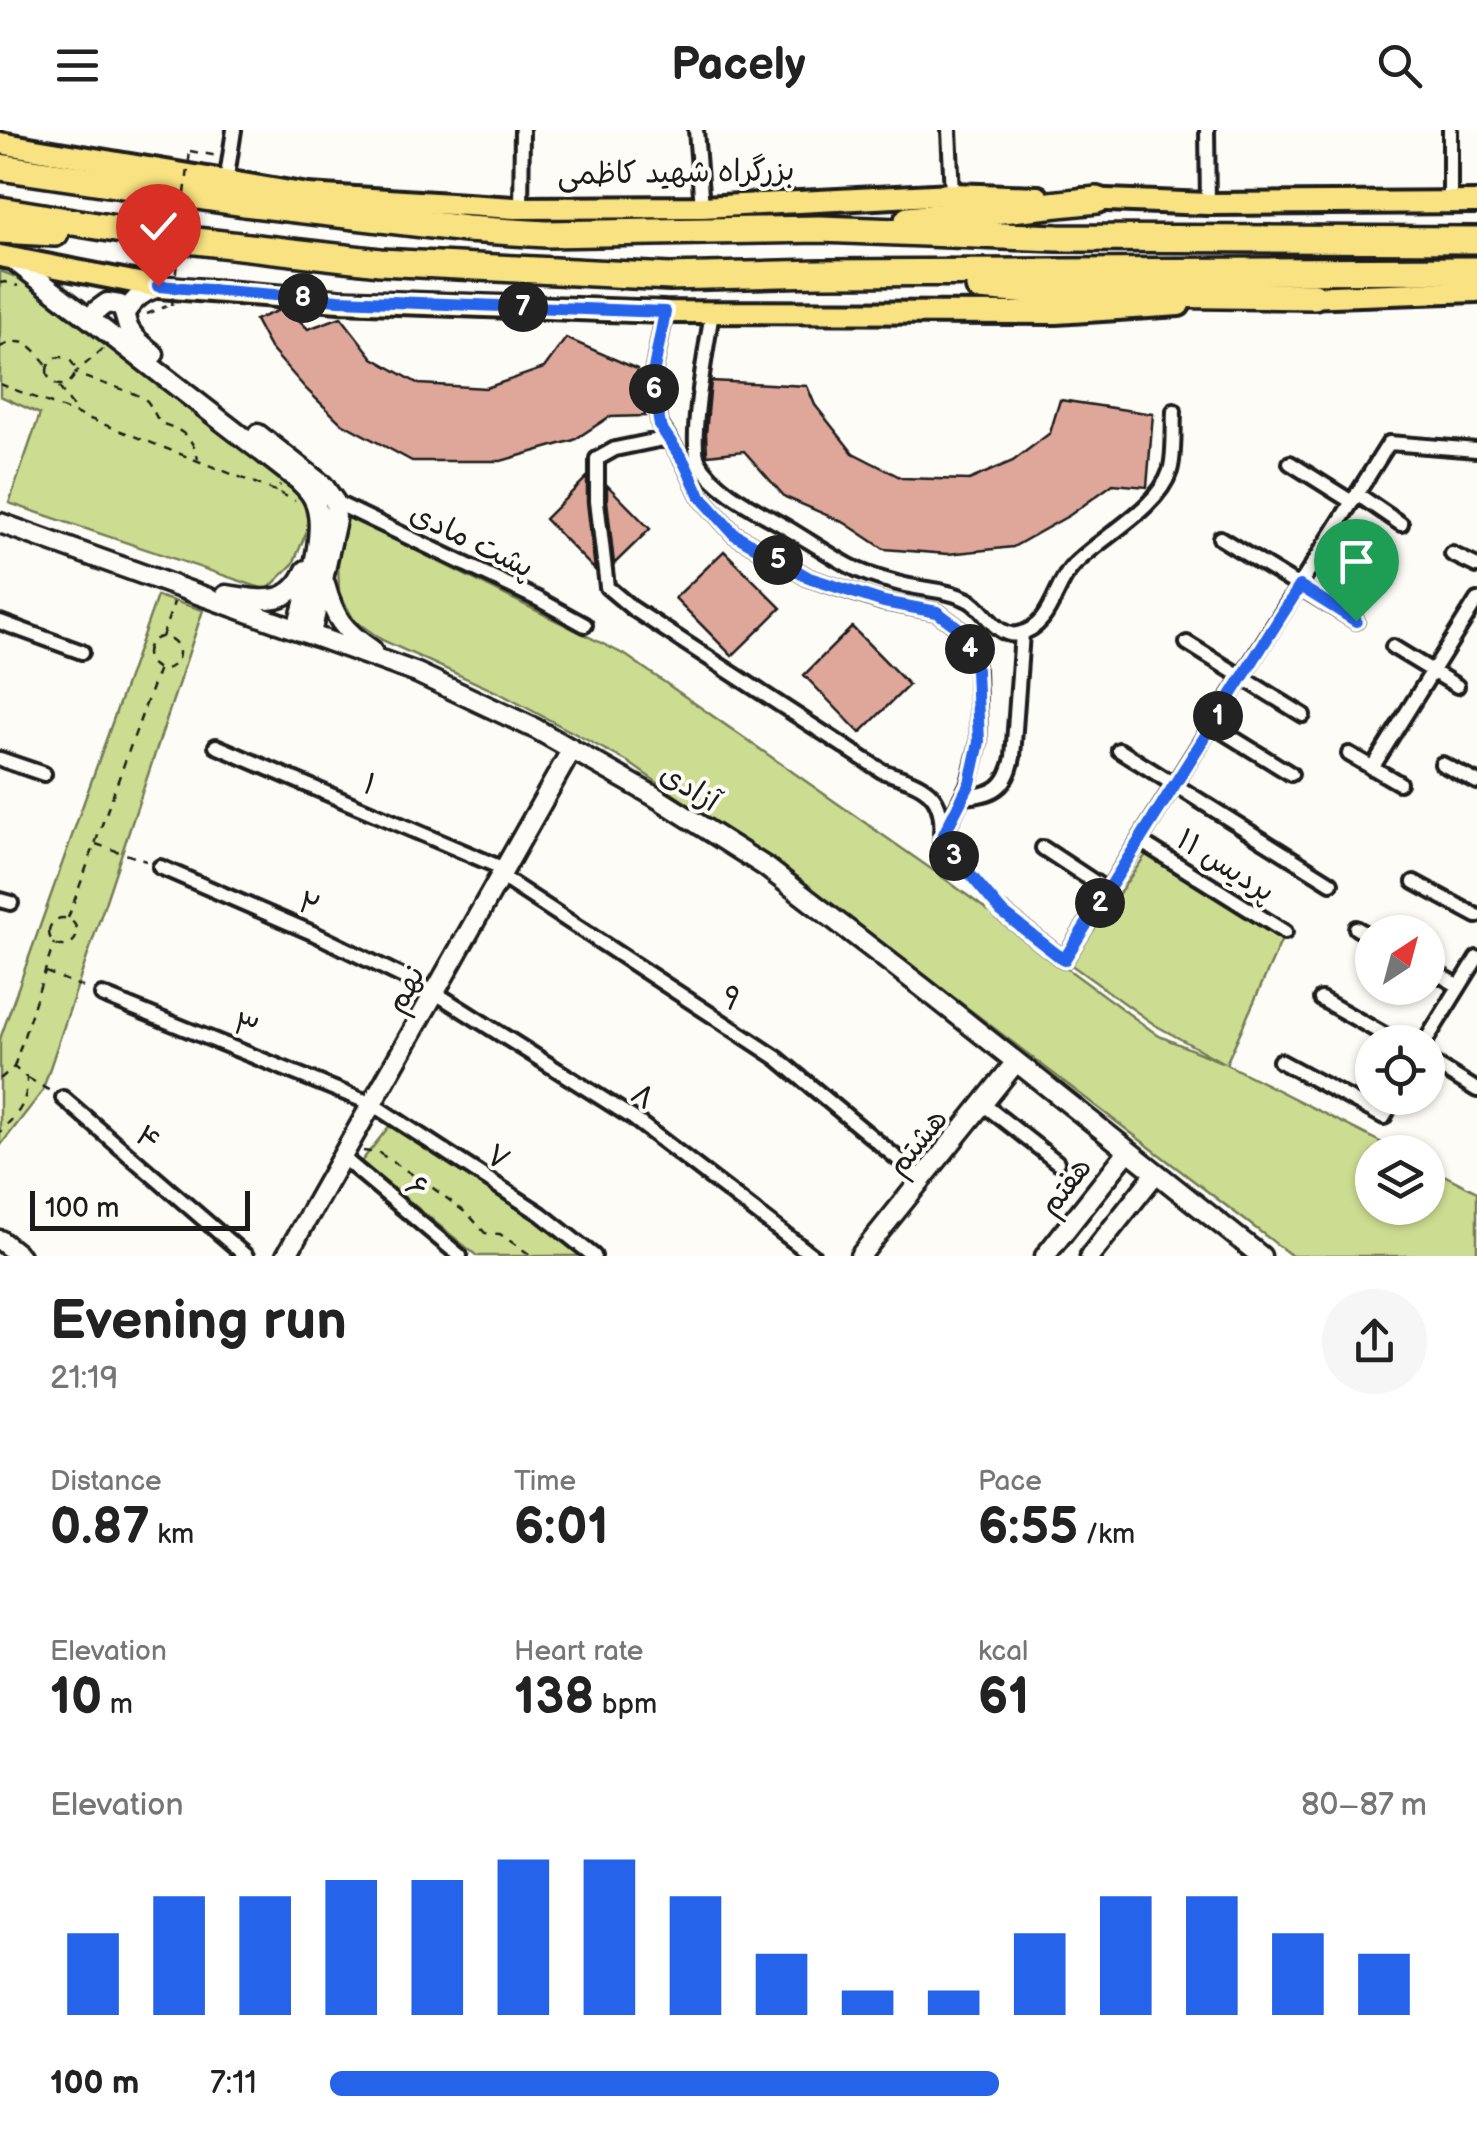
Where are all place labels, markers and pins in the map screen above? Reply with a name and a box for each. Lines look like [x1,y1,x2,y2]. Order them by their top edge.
pin [116,184,201,287]
pin: 8 [278,273,328,323]
pin: 7 [498,282,548,332]
pin: 6 [629,364,679,414]
pin [1314,519,1399,622]
pin: 5 [753,535,803,585]
pin: 4 [945,624,995,674]
pin: 1 [1193,691,1243,741]
pin: 3 [929,831,979,881]
pin: 2 [1075,878,1125,928]

